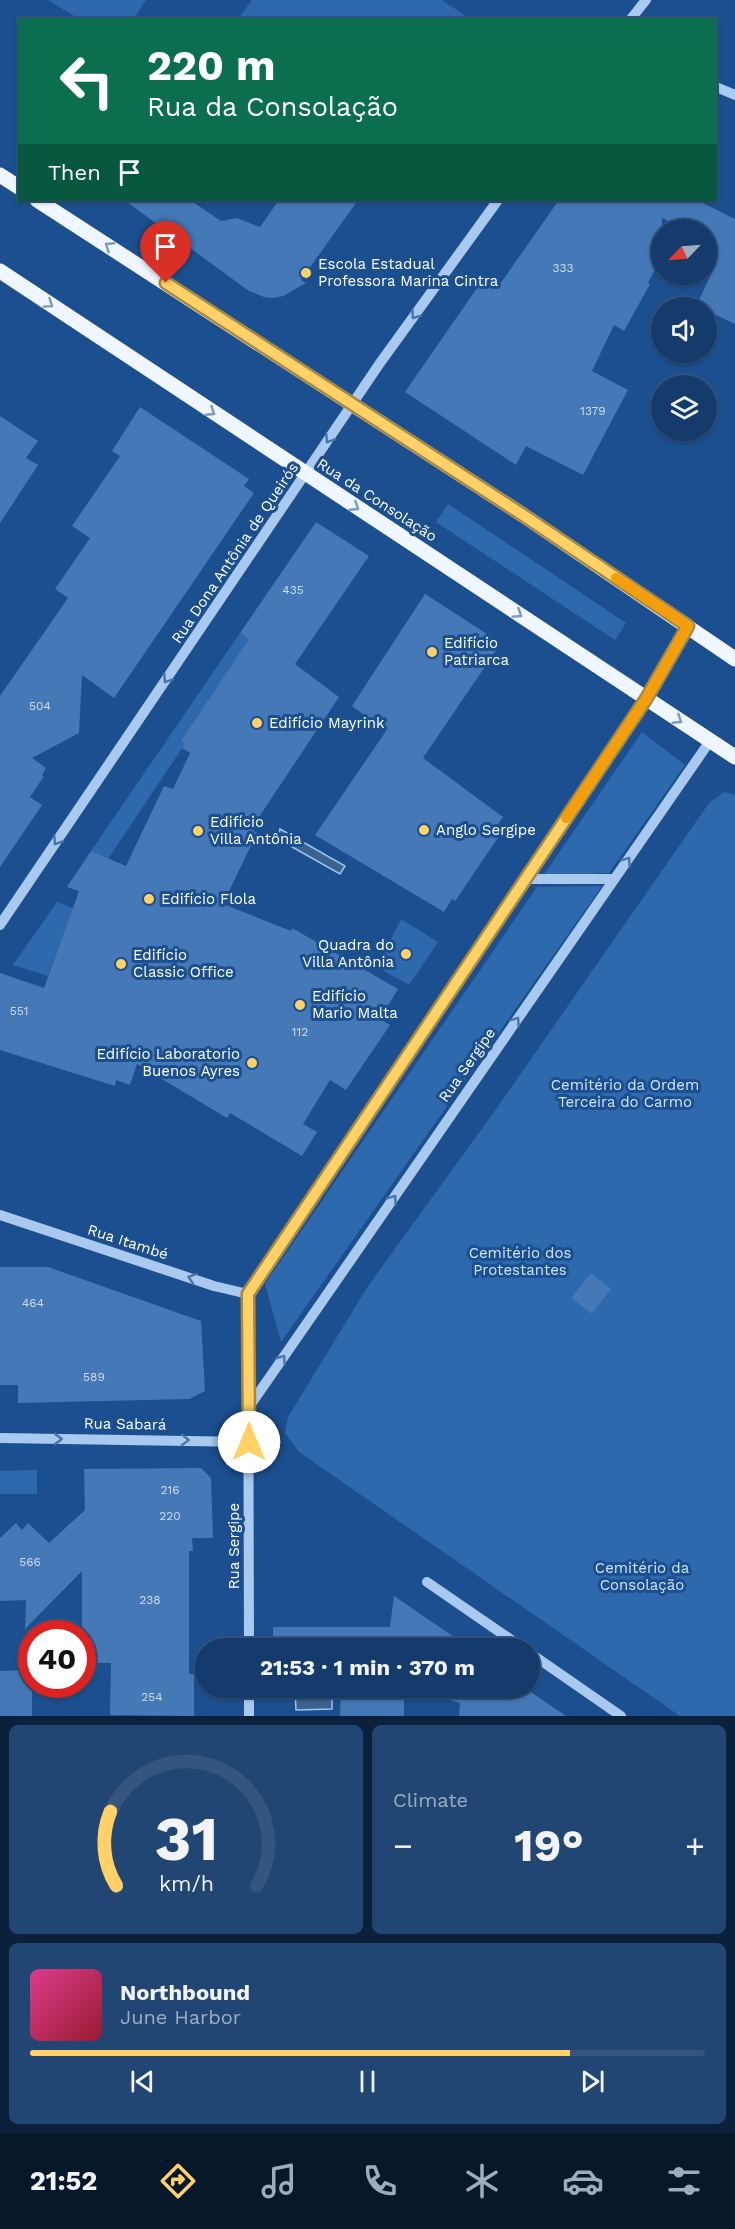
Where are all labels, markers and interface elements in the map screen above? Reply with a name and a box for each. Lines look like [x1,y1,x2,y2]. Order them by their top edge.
text: 220 m [147,41,276,90]
icon: left [48,42,126,120]
text: Rua da Consolação [147,91,398,123]
icon: arrive [113,156,146,189]
text: Then [48,160,101,185]
north arrow [651,219,717,285]
map controls [651,219,717,441]
pin [140,221,191,283]
icon: arrive [149,230,182,263]
one-way arrow [105,243,116,254]
place label: Escola Estadual Professora Marina Cintra [318,255,499,290]
house number: 333 [553,261,574,275]
marker: Escola Estadual Professora Marina Cintra [299,266,313,280]
one-way arrow [42,297,53,308]
button: sound [651,297,717,363]
one-way arrow [411,309,422,320]
button: layers [651,375,717,441]
one-way arrow [205,404,215,416]
house number: 1379 [580,404,606,418]
one-way arrow [325,432,336,443]
street label: Rua da Consolação [314,454,440,546]
street label: Rua Dona Antônia de Queirós [168,459,302,647]
one-way arrow [349,499,359,511]
house number: 435 [282,583,304,597]
one-way arrow [511,607,522,618]
place label: Edifício Patriarca [444,634,510,669]
marker: Edifício Patriarca [425,645,439,659]
one-way arrow [163,673,174,684]
house number: 504 [29,699,51,713]
one-way arrow [672,712,683,723]
place label: Edifício Mayrink [269,714,385,732]
marker: Edifício Mayrink [250,716,264,730]
place label: Edifício Villa Antônia [210,813,302,848]
place label: Anglo Sergipe [436,821,536,839]
marker: Anglo Sergipe [417,823,431,837]
marker: Edifício Villa Antônia [191,824,205,838]
one-way arrow [54,834,65,845]
one-way arrow [620,857,631,868]
place label: Edifício Flola [161,890,256,908]
marker: Edifício Flola [142,892,156,906]
place label: Quadra do Villa Antônia [302,936,395,971]
place label: Edifício Classic Office [133,946,234,981]
marker: Quadra do Villa Antônia [399,947,413,961]
marker: Edifício Classic Office [114,957,128,971]
place label: Edifício Mario Malta [312,987,398,1022]
marker: Edifício Mario Malta [293,998,307,1012]
house number: 551 [10,1004,28,1018]
one-way arrow [509,1017,520,1028]
street label: Rua Sergipe [435,1024,499,1106]
house number: 112 [292,1025,308,1039]
place label: Edifício Laboratorio Buenos Ayres [97,1045,240,1080]
marker: Edifício Laboratorio Buenos Ayres [245,1056,259,1070]
park label: Cemitério da Ordem Terceira do Carmo [551,1076,699,1111]
one-way arrow [386,1194,397,1205]
street label: Rua Itambé [85,1220,171,1264]
park label: Cemitério dos Protestantes [469,1244,571,1279]
one-way arrow [187,1273,198,1286]
house number: 464 [22,1296,44,1310]
one-way arrow [275,1355,286,1366]
house number: 589 [83,1370,105,1384]
position arrow [217,1410,281,1474]
street label: Rua Sabará [84,1414,167,1434]
one-way arrow [54,1432,63,1445]
one-way arrow [180,1434,189,1447]
house number: 216 [161,1483,179,1497]
street label: Rua Sergipe [225,1503,243,1589]
house number: 220 [159,1509,181,1523]
house number: 566 [19,1555,41,1569]
park label: Cemitério da Consolação [595,1559,690,1594]
house number: 238 [139,1593,161,1607]
speed limit sign: 40 [18,1620,96,1698]
text: 21:53 · 1 min · 370 m [260,1655,475,1680]
house number: 254 [141,1690,163,1704]
text: Climate [393,1788,468,1812]
text: 31 [154,1802,218,1875]
text: 19° [514,1819,584,1872]
text: − [393,1826,413,1865]
text: + [685,1826,705,1865]
text: km/h [158,1872,214,1897]
text: Northbound [120,1980,250,2005]
text: June Harbor [120,2005,241,2029]
icon: previous [126,2065,159,2098]
icon: pause [351,2065,384,2098]
icon: next [576,2065,609,2098]
icon: directions [157,2160,199,2202]
icon: music [258,2160,300,2202]
icon: phone [359,2160,401,2202]
icon: climate [461,2160,503,2202]
icon: car [562,2160,604,2202]
icon: filters [663,2160,705,2202]
text: 21:52 [30,2165,97,2197]

